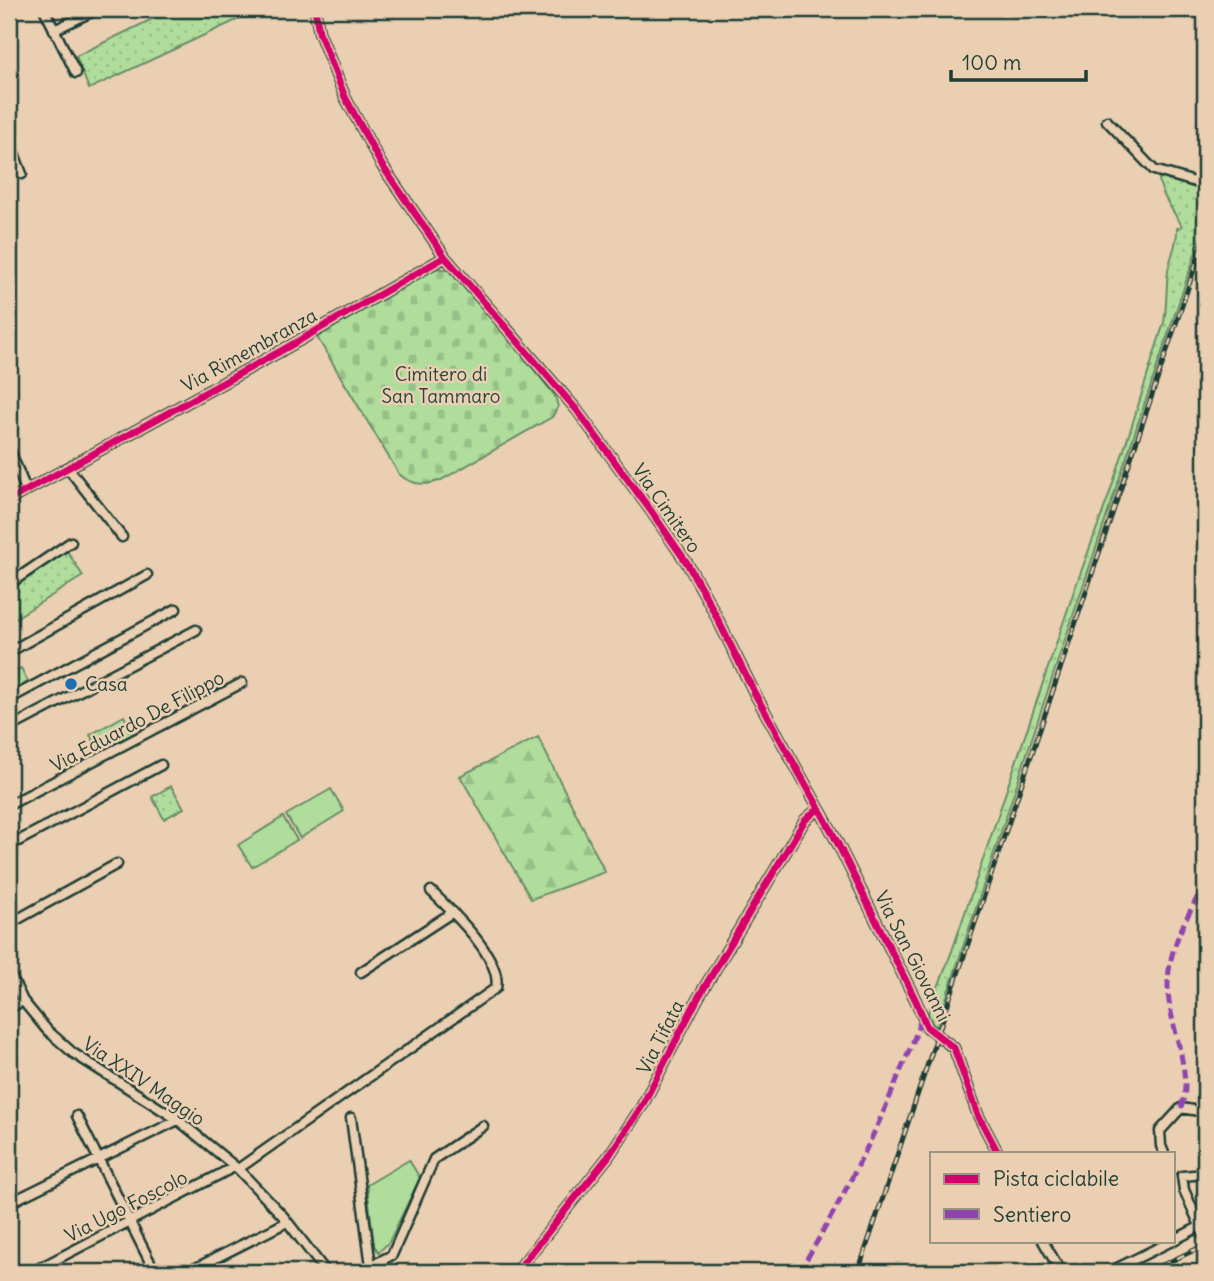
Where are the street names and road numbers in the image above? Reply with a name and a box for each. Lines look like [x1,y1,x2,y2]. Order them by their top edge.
street label: Via Rimembranza [177,303,321,397]
street label: Via Cimitero [627,459,707,557]
street label: Via Eduardo De Filippo [46,665,228,777]
street label: Via San Giovanni [870,887,956,1025]
street label: Via Tifata [631,996,689,1078]
street label: Via XXIV Maggio [78,1031,210,1131]
street label: Via Ugo Foscolo [61,1165,191,1247]

